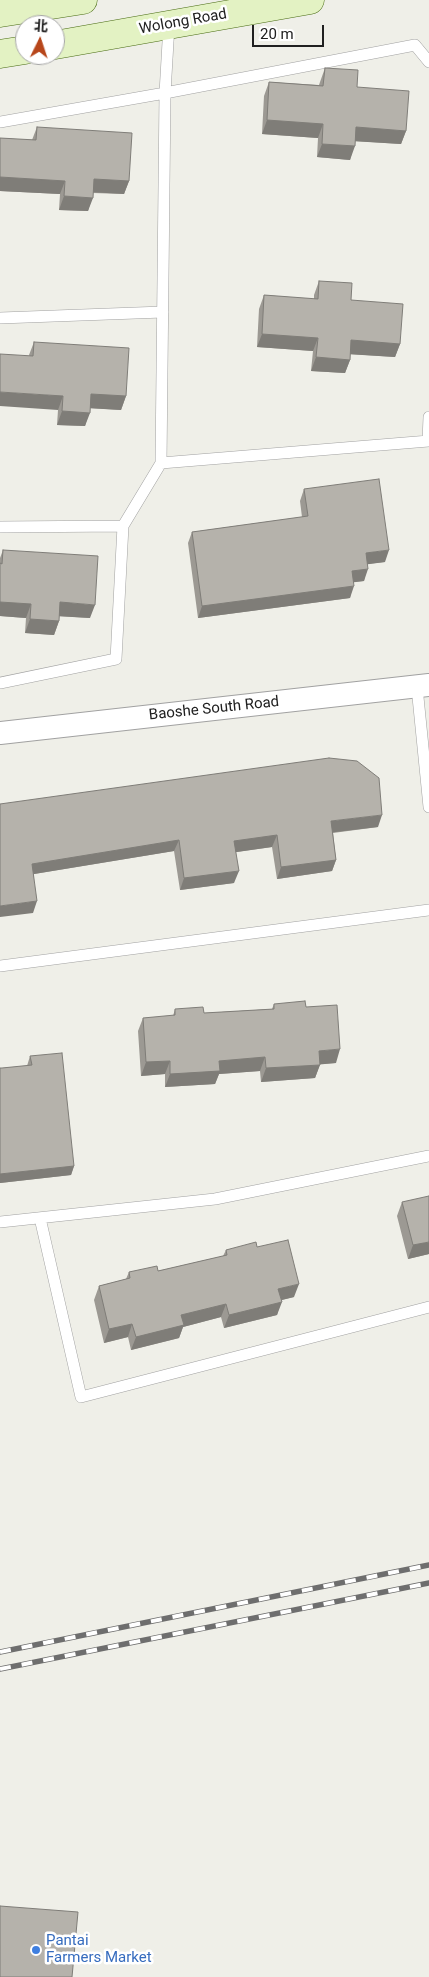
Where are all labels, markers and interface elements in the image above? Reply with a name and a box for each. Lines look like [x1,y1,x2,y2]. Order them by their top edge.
street label: Wolong Road [138,5,228,39]
north arrow [15,15,65,65]
scale bar [254,15,326,47]
text: 北 [33,18,49,35]
text: 20 m [260,25,294,43]
street label: Baoshe South Road [148,693,280,725]
place label: Pantai Farmers Market [46,1932,152,1967]
marker: Pantai Farmers Market [30,1944,42,1956]

